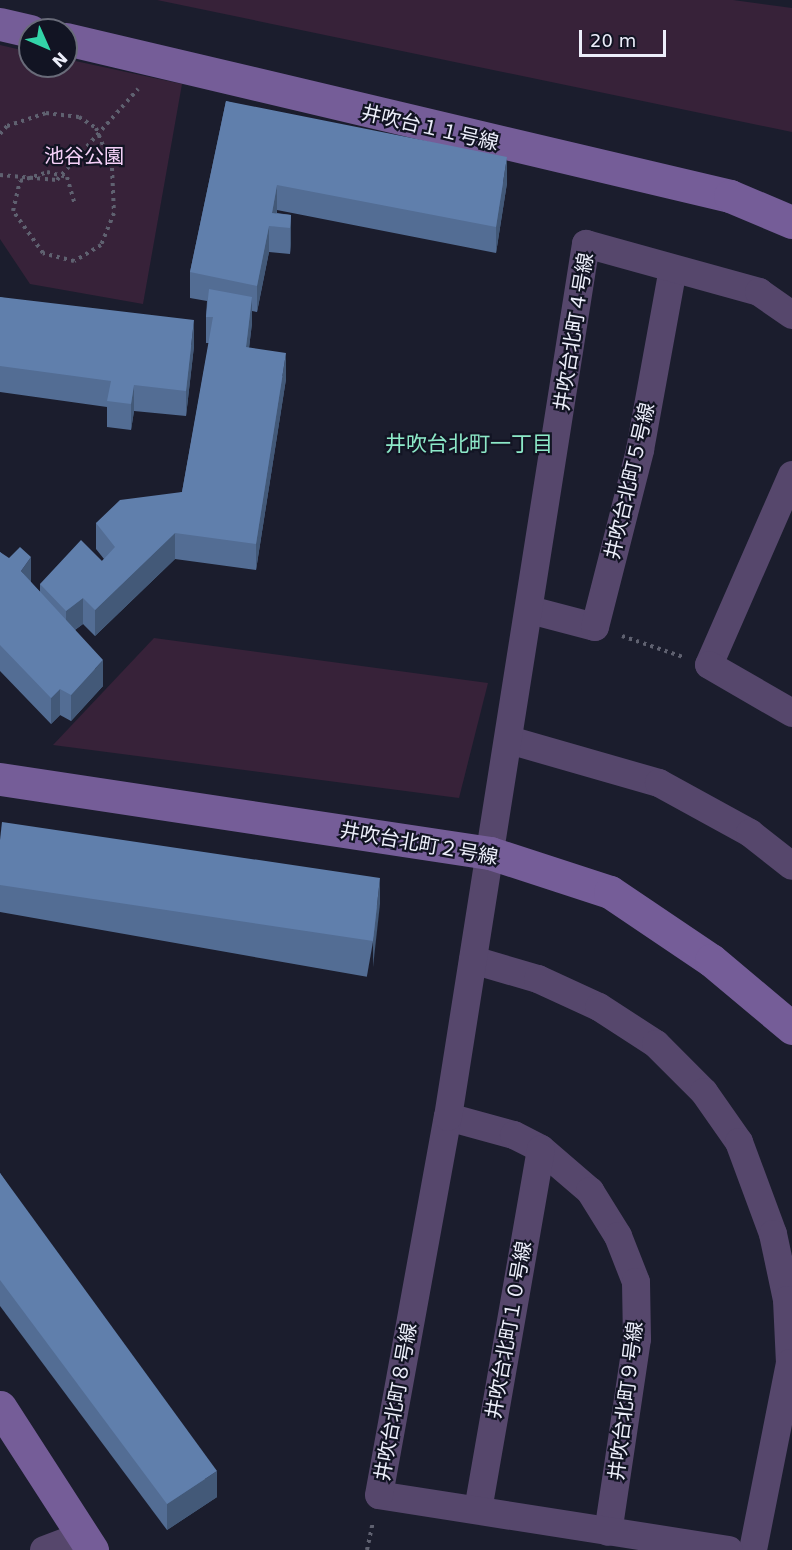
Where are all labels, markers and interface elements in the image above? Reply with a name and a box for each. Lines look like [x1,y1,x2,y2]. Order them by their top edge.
north arrow [18,18,78,78]
scale bar [582,18,669,56]
text: 20 m [590,30,636,51]
text: N [48,48,71,71]
street label: 井吹台１１号線 [359,101,501,155]
park label: 池谷公園 [44,144,124,168]
street label: 井吹台北町４号線 [550,251,598,413]
street label: 井吹台北町５号線 [600,400,660,562]
district label: 井吹台北町一丁目 [385,431,553,457]
street label: 井吹台北町２号線 [338,818,500,870]
street label: 井吹台北町１０号線 [482,1239,536,1421]
street label: 井吹台北町９号線 [604,1320,648,1482]
street label: 井吹台北町８号線 [370,1321,422,1483]

